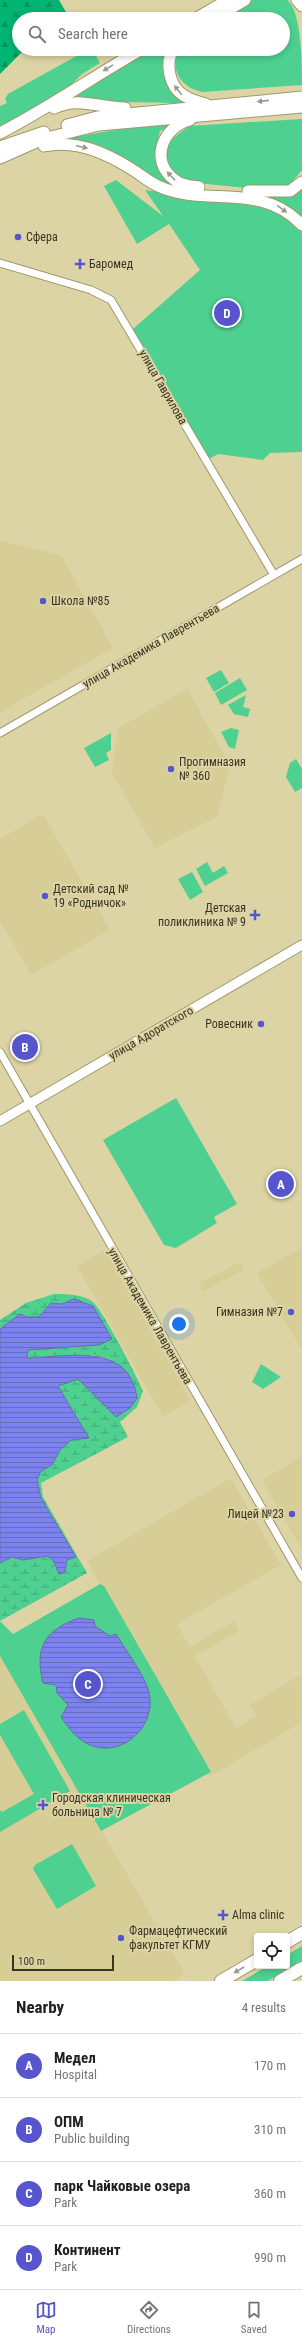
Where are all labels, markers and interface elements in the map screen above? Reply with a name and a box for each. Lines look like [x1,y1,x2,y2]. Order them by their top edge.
search box [12,12,290,56]
icon: search [26,23,48,45]
text: Search here [58,25,128,43]
one-way arrow [102,64,114,71]
one-way arrow [174,84,183,95]
one-way arrow [257,98,269,104]
one-way arrow [76,144,88,150]
one-way arrow [167,171,176,182]
one-way arrow [277,205,288,213]
place label: Сфера [26,230,58,244]
marker: Сфера [13,232,23,242]
place label: Баромед [89,257,134,271]
marker: Баромед [74,258,86,270]
pin: D [214,298,240,328]
street label: улица Гаврилова [136,347,190,427]
place label: Школа №85 [51,594,110,608]
marker: Школа №85 [38,596,48,606]
street label: улица Академика Лаврентьева [80,601,222,691]
place label: Прогимназия № 360 [179,755,246,783]
marker: Прогимназия № 360 [166,764,176,774]
place label: Детский сад № 19 «Родничок» [53,882,129,910]
marker: Детский сад № 19 «Родничок» [40,891,50,901]
place label: Детская поликлиника № 9 [158,901,246,929]
marker: Детская поликлиника № 9 [249,909,261,921]
street label: улица Адоратского [106,1003,196,1063]
place label: Ровесник [205,1017,253,1031]
marker: Ровесник [256,1019,266,1029]
pin: B [12,1032,38,1062]
pin: A [268,1169,294,1199]
street label: улица Академика Лаврентьева [105,1245,195,1387]
place label: Гимназия №7 [216,1305,283,1319]
marker: Гимназия №7 [286,1307,296,1317]
your location [169,1314,189,1334]
place label: Лицей №23 [227,1507,284,1521]
marker: Лицей №23 [287,1509,297,1519]
pin: C [75,1669,101,1699]
place label: Городская клиническая больница № 7 [52,1791,171,1819]
marker: Городская клиническая больница № 7 [37,1799,49,1811]
place label: Alma clinic [232,1908,285,1922]
marker: Alma clinic [217,1909,229,1921]
place label: Фармацефтический факультет КГМУ [129,1924,227,1952]
marker: Фармацефтический факультет КГМУ [116,1933,126,1943]
map controls [254,1933,290,1969]
button: locate [254,1933,290,1969]
scale bar [12,1953,114,1972]
text: 100 m [18,1955,45,1968]
one-way arrow [233,1967,245,1974]
text: Nearby [16,1997,64,2017]
text: 4 results [242,2000,286,2015]
text: Медел [54,2049,96,2067]
text: A [25,2058,33,2073]
text: 170 m [254,2058,286,2073]
text: Hospital [54,2067,97,2082]
text: ОПМ [54,2113,84,2131]
text: B [25,2122,33,2137]
text: 310 m [254,2122,286,2137]
text: Public building [54,2131,130,2146]
text: парк Чайковые озера [54,2177,190,2195]
text: C [25,2186,33,2201]
text: 360 m [254,2186,286,2201]
text: Park [54,2195,77,2210]
text: Континент [54,2241,120,2259]
text: D [25,2250,33,2265]
text: 990 m [254,2250,286,2265]
text: Park [54,2259,77,2274]
tab: Map [35,2299,57,2336]
tab: Directions [127,2299,171,2336]
tab: Saved [241,2299,267,2336]

